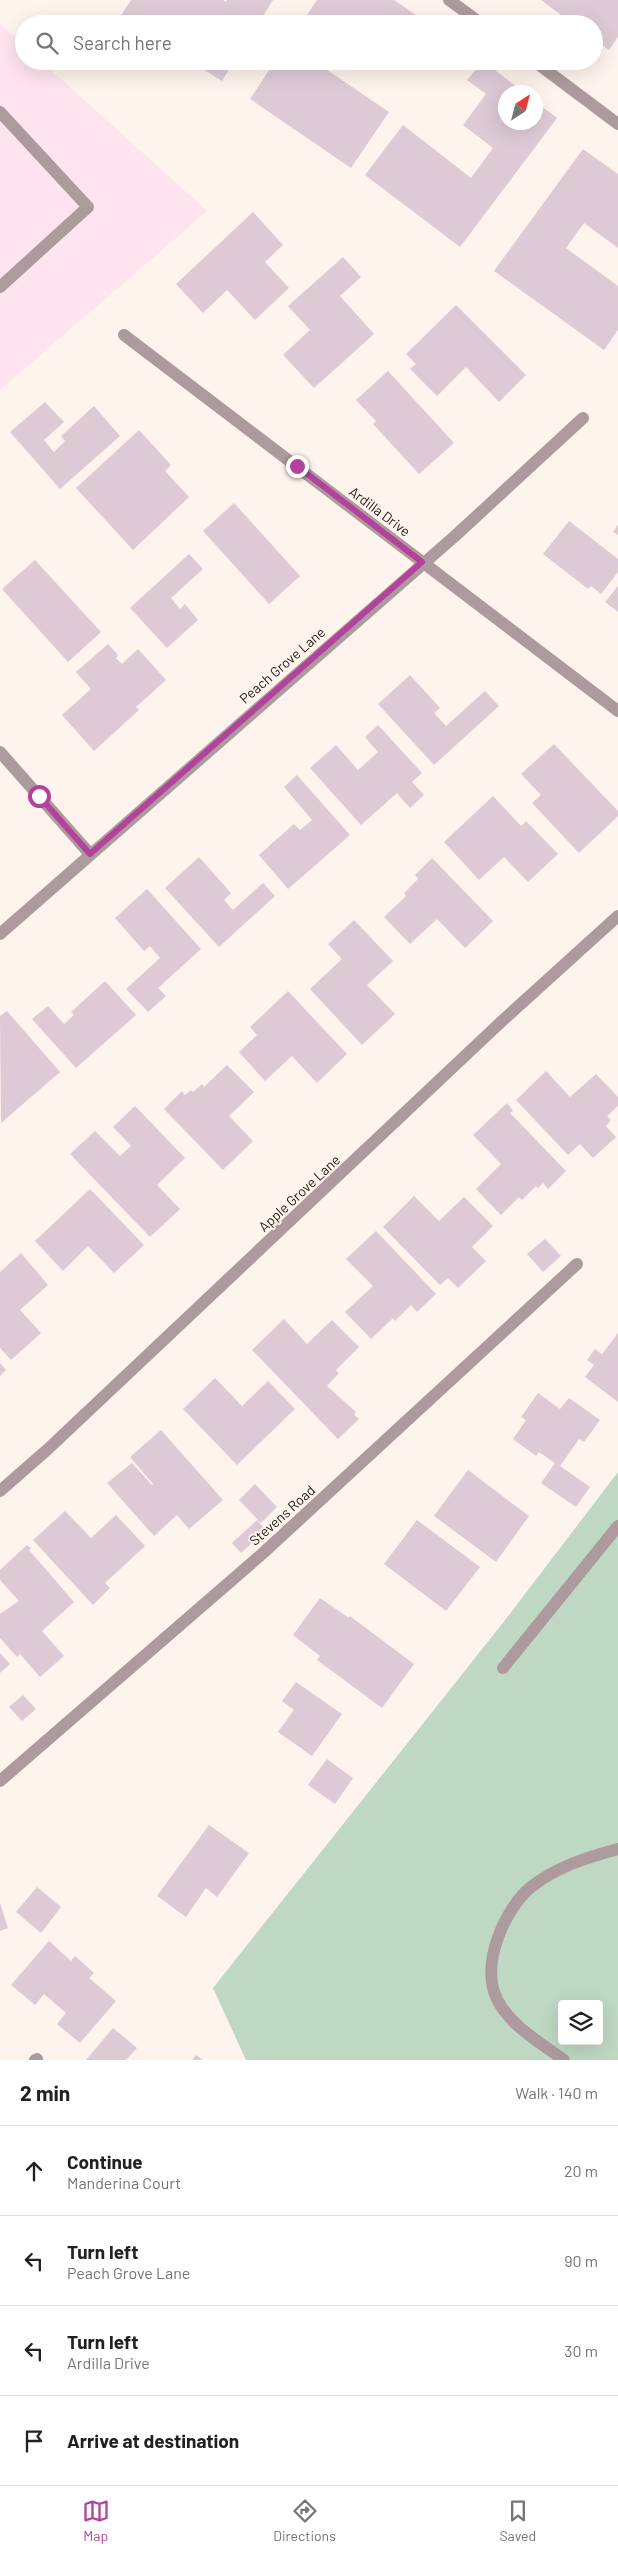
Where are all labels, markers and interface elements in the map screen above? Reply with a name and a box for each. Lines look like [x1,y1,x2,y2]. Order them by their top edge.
search box [15,15,603,70]
icon: search [33,29,61,57]
text: Search here [73,31,172,54]
north arrow [498,85,543,130]
route end [286,455,309,478]
street label: Ardilla Drive [346,482,414,540]
street label: Peach Grove Lane [236,623,328,707]
route start [28,785,51,808]
street label: Apple Grove Lane [255,1151,343,1235]
street label: Stevens Road [246,1481,318,1549]
map controls [558,2000,603,2045]
button: layers [558,2000,603,2045]
text: 2 min [20,2080,70,2105]
text: Walk · 140 m [515,2083,598,2102]
text: Continue [67,2150,143,2173]
icon: ahead [20,2157,48,2185]
text: 20 m [564,2161,598,2180]
text: Manderina Court [67,2173,181,2192]
text: Turn left [67,2240,138,2263]
icon: left [20,2247,48,2275]
text: 90 m [564,2251,598,2270]
text: Peach Grove Lane [67,2263,190,2282]
text: Turn left [67,2330,138,2353]
icon: left [20,2337,48,2365]
text: 30 m [564,2341,598,2360]
text: Ardilla Drive [67,2353,150,2372]
icon: arrive [20,2427,48,2455]
text: Arrive at destination [67,2429,239,2452]
tab: Map [82,2497,110,2544]
tab: Directions [273,2497,336,2544]
tab: Saved [499,2497,536,2544]

